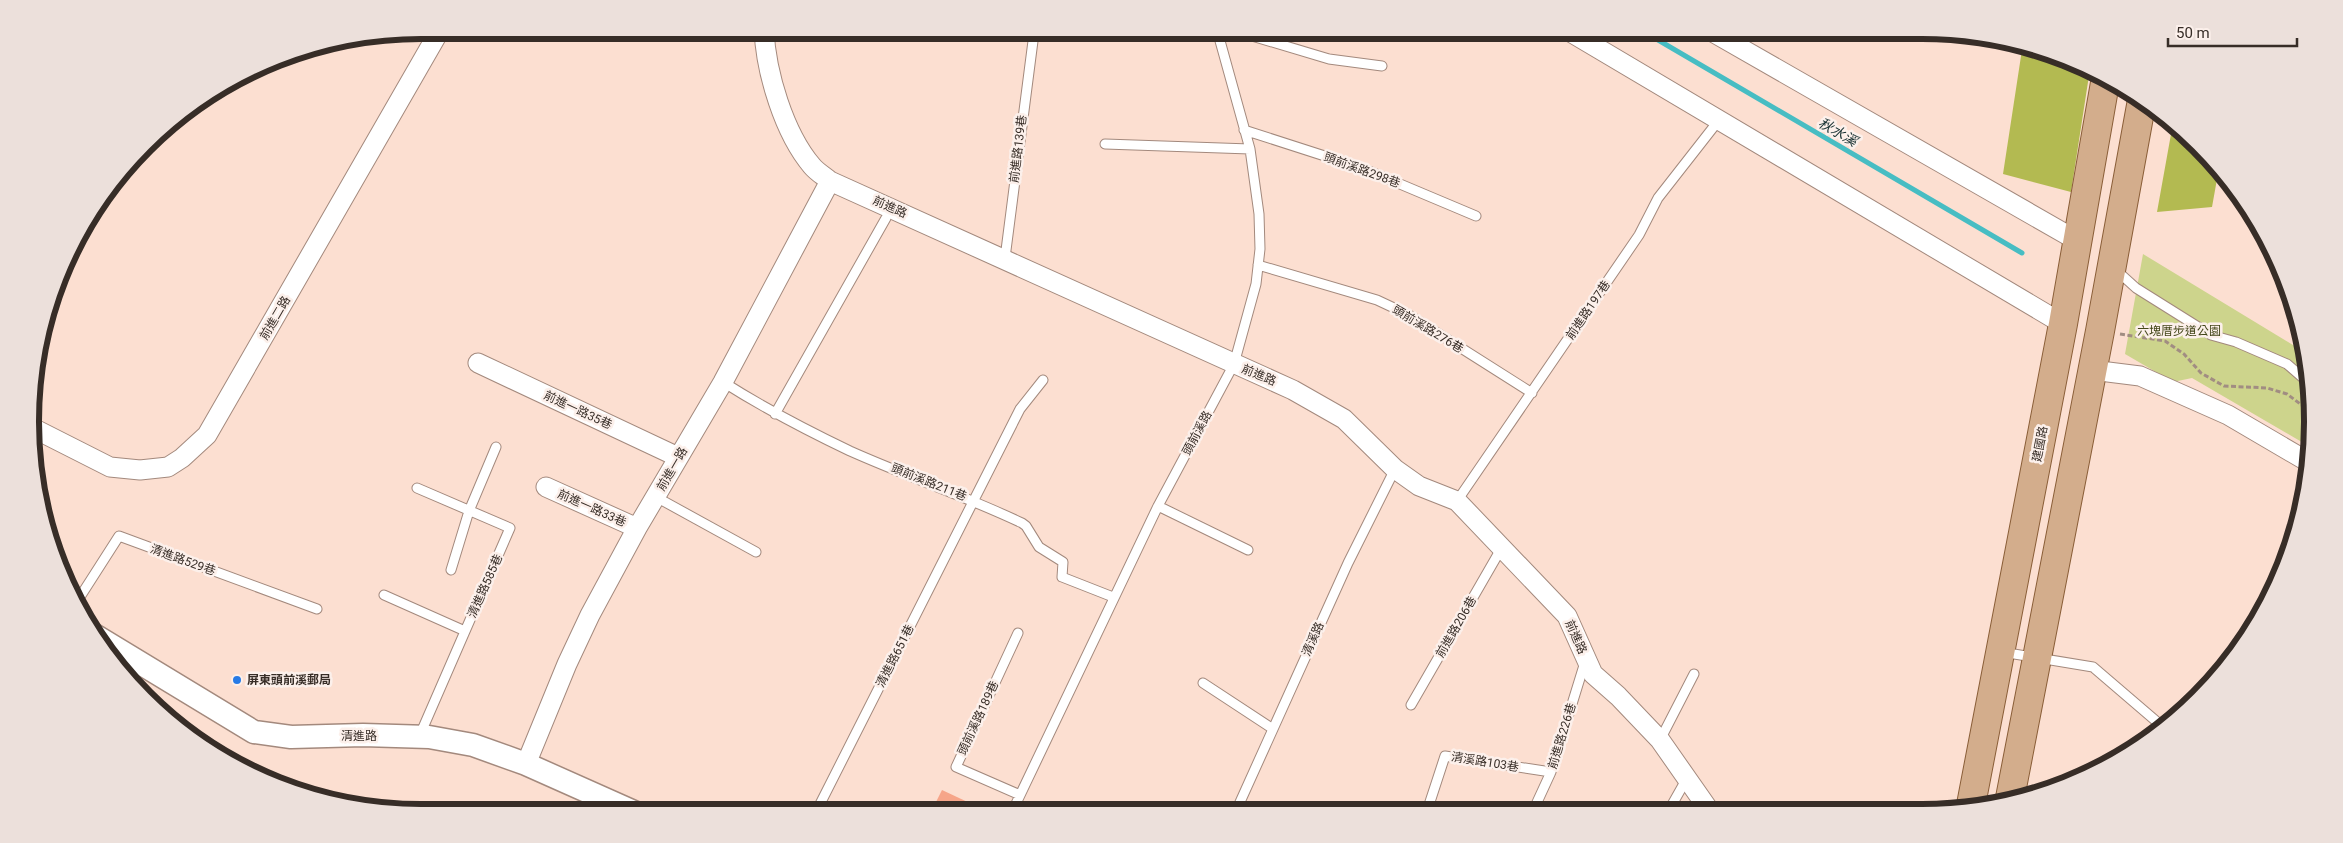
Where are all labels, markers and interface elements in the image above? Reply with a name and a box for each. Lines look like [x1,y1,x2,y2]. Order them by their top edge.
scale bar [2168,15,2297,47]
text: 50 m [2176,24,2210,42]
street label: 前進路139巷 [1007,114,1029,184]
water label: 秋水溪 [1816,115,1862,150]
street label: 頭前溪路298巷 [1322,150,1402,190]
street label: 前進路 [871,193,909,221]
street label: 前進路197巷 [1563,278,1613,342]
street label: 前進二路 [257,294,293,342]
street label: 頭前溪路276巷 [1390,302,1466,356]
park label: 六塊厝步道公園 [2137,324,2221,338]
street label: 前進路 [1240,362,1278,388]
street label: 前進一路35巷 [542,388,614,432]
street label: 頭前溪路 [1180,409,1214,457]
street label: 建國路 [2030,425,2050,463]
street label: 前進一路 [654,445,690,493]
street label: 頭前溪路211巷 [889,460,969,504]
street label: 前進一路33巷 [556,487,628,529]
street label: 清進路529巷 [149,542,217,578]
street label: 清進路585巷 [465,552,505,620]
street label: 前進路206巷 [1433,594,1479,660]
street label: 前進路 [1562,618,1590,656]
street label: 清溪路 [1299,620,1327,658]
street label: 清進路651巷 [873,622,917,690]
place label: 屏東頭前溪郵局 [247,673,331,687]
marker: 屏東頭前溪郵局 [231,674,243,686]
street label: 頭前溪路189巷 [955,679,1001,757]
street label: 前進路226巷 [1545,701,1579,771]
street label: 清進路 [341,729,377,743]
street label: 清溪路103巷 [1450,750,1520,774]

